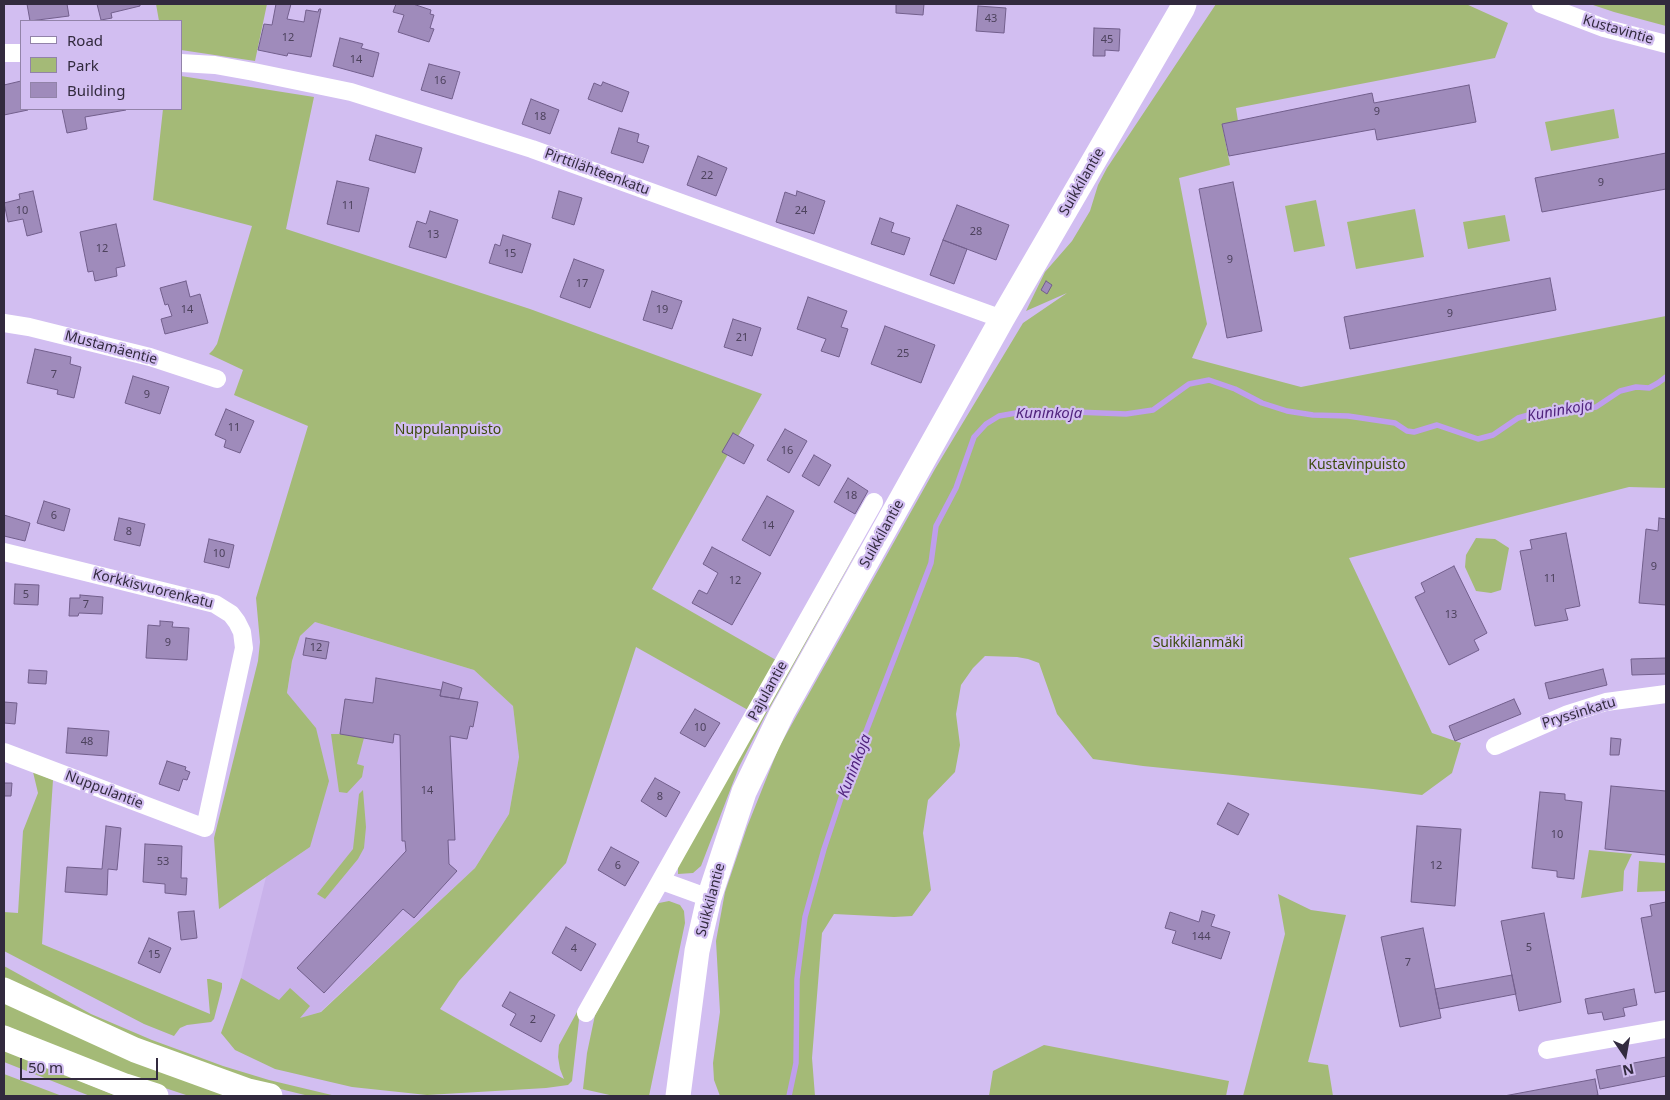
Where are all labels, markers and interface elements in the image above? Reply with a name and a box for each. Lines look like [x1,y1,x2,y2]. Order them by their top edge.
house number: 43 [985,12,997,26]
street label: Kustavintie [1581,12,1655,48]
legend [20,20,182,110]
text: Road [67,30,103,50]
house number: 12 [282,31,294,45]
house number: 45 [1101,33,1113,47]
house number: 14 [350,53,362,67]
text: Park [67,55,99,75]
house number: 16 [434,74,446,88]
text: Building [67,80,125,100]
house number: 9 [1374,105,1380,119]
house number: 18 [534,110,546,124]
street label: Pirttilähteenkatu [542,145,652,199]
street label: Suikkilantie [1056,145,1108,219]
house number: 22 [701,169,713,183]
house number: 9 [1598,176,1604,190]
house number: 11 [342,199,354,213]
house number: 10 [16,204,28,218]
house number: 24 [795,204,807,218]
house number: 28 [970,225,982,239]
house number: 13 [427,228,439,242]
house number: 12 [96,242,108,256]
house number: 15 [504,247,516,261]
house number: 9 [1227,253,1233,267]
house number: 17 [576,277,588,291]
house number: 14 [181,303,193,317]
house number: 19 [656,303,668,317]
house number: 9 [1447,307,1453,321]
street label: Mustamäentie [63,328,159,368]
house number: 21 [736,331,748,345]
house number: 25 [897,347,909,361]
house number: 7 [51,368,57,382]
house number: 9 [144,388,150,402]
water label: Kuninkoja [1526,396,1594,426]
water label: Kuninkoja [1016,405,1082,423]
house number: 11 [228,421,240,435]
park label: Nuppulanpuisto [395,422,501,438]
house number: 16 [781,444,793,458]
park label: Kustavinpuisto [1308,457,1406,473]
house number: 18 [845,489,857,503]
street label: Suikkilantie [856,497,908,571]
house number: 6 [51,509,57,523]
house number: 14 [762,519,774,533]
house number: 8 [126,525,132,539]
house number: 10 [213,547,225,561]
house number: 9 [1651,560,1657,574]
street label: Korkkisvuorenkatu [91,566,215,612]
house number: 11 [1544,572,1556,586]
house number: 12 [729,574,741,588]
house number: 5 [23,588,29,602]
house number: 7 [83,598,89,612]
house number: 13 [1445,608,1457,622]
park label: Suikkilanmäki [1153,635,1243,651]
house number: 9 [165,636,171,650]
house number: 12 [310,641,322,655]
street label: Pajulantie [745,658,791,724]
street label: Pryssinkatu [1540,694,1618,732]
house number: 10 [694,721,706,735]
water label: Kuninkoja [835,732,875,800]
house number: 48 [81,735,93,749]
street label: Nuppulantie [63,767,145,813]
house number: 14 [421,784,433,798]
house number: 8 [657,790,663,804]
house number: 10 [1551,828,1563,842]
house number: 53 [157,855,169,869]
house number: 6 [615,859,621,873]
house number: 12 [1430,859,1442,873]
street label: Suikkilantie [693,862,729,938]
house number: 144 [1192,930,1210,944]
house number: 5 [1526,941,1532,955]
house number: 4 [571,942,577,956]
house number: 15 [148,948,160,962]
house number: 7 [1405,956,1411,970]
house number: 2 [530,1013,536,1027]
north arrow [1600,1030,1650,1080]
scale bar [22,1048,160,1080]
text: 50 m [28,1057,63,1077]
text: N [1621,1060,1636,1081]

